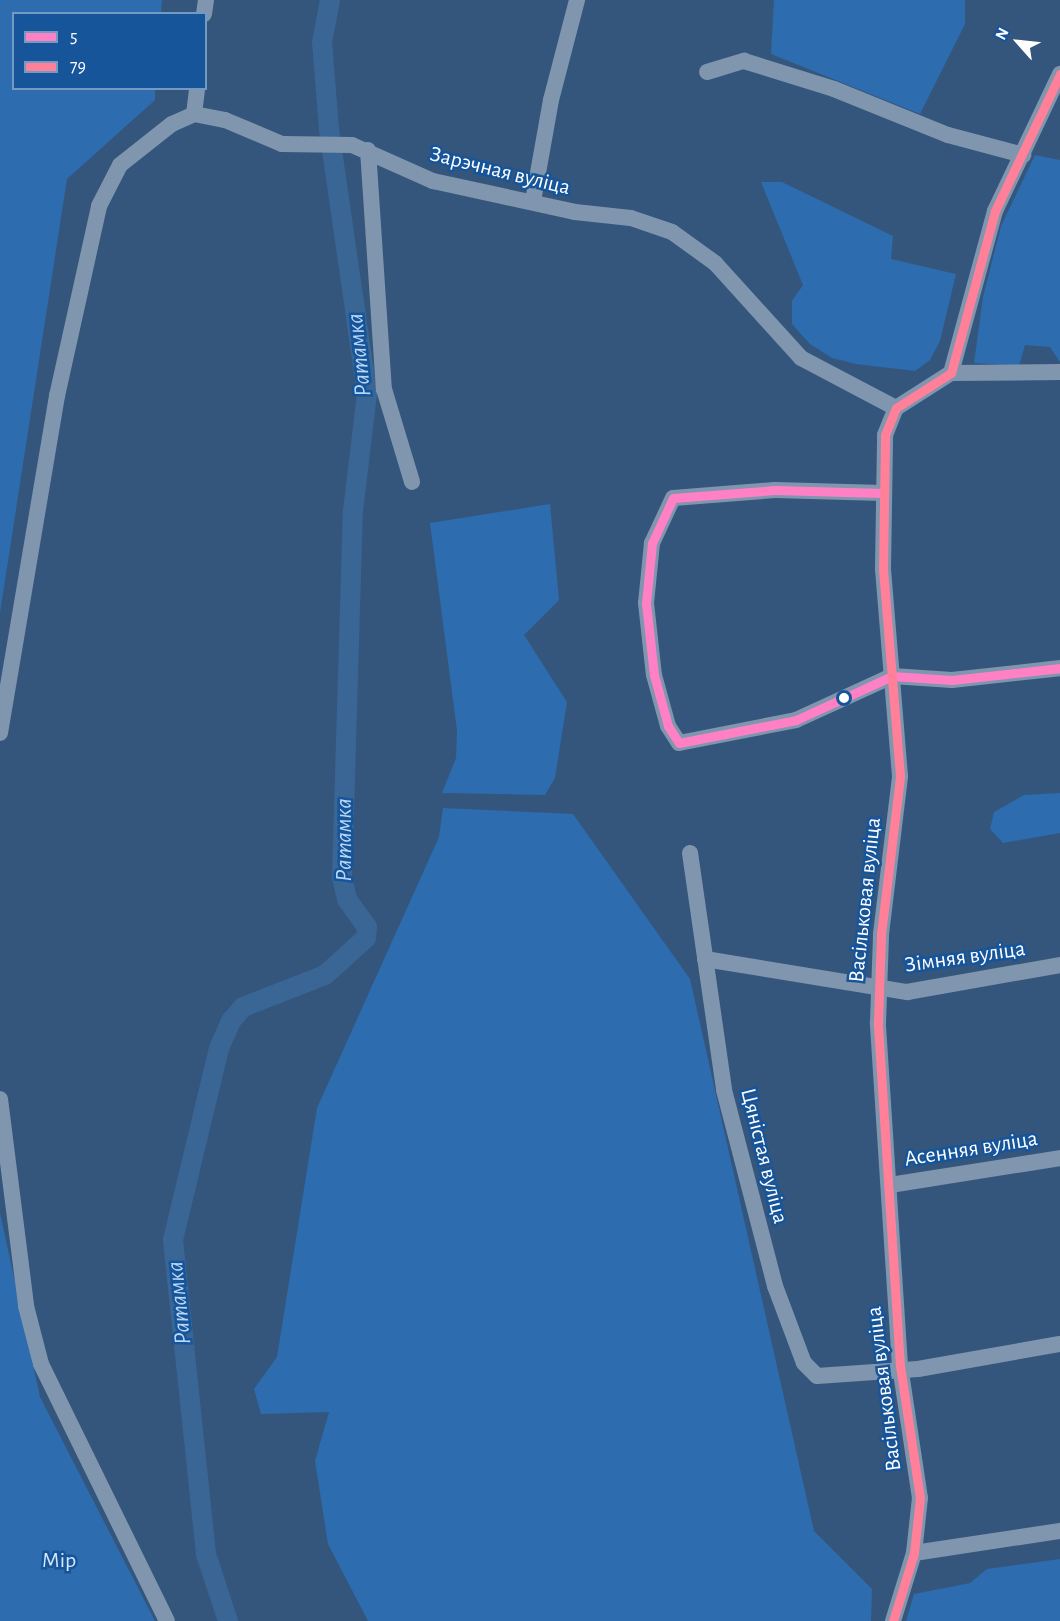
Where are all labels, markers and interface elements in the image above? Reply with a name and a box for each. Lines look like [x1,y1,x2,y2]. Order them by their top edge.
legend [12,12,207,90]
north arrow [988,12,1048,72]
text: N [992,25,1012,42]
text: 5 [70,28,78,46]
text: 79 [70,58,86,76]
street label: Зарэчная вуліца [427,141,573,201]
water label: Ратамка [341,312,379,398]
unlabelled marker [838,692,850,704]
water label: Ратамка [331,798,359,882]
street label: Васільковая вуліца [843,816,887,984]
street label: Зімняя вуліца [903,935,1027,979]
street label: Цяністая вуліца [734,1085,794,1227]
street label: Асенняя вуліца [902,1125,1040,1173]
water label: Ратамка [161,1260,199,1346]
street label: Васільковая вуліца [861,1305,907,1473]
park label: Мір [42,1548,76,1574]

